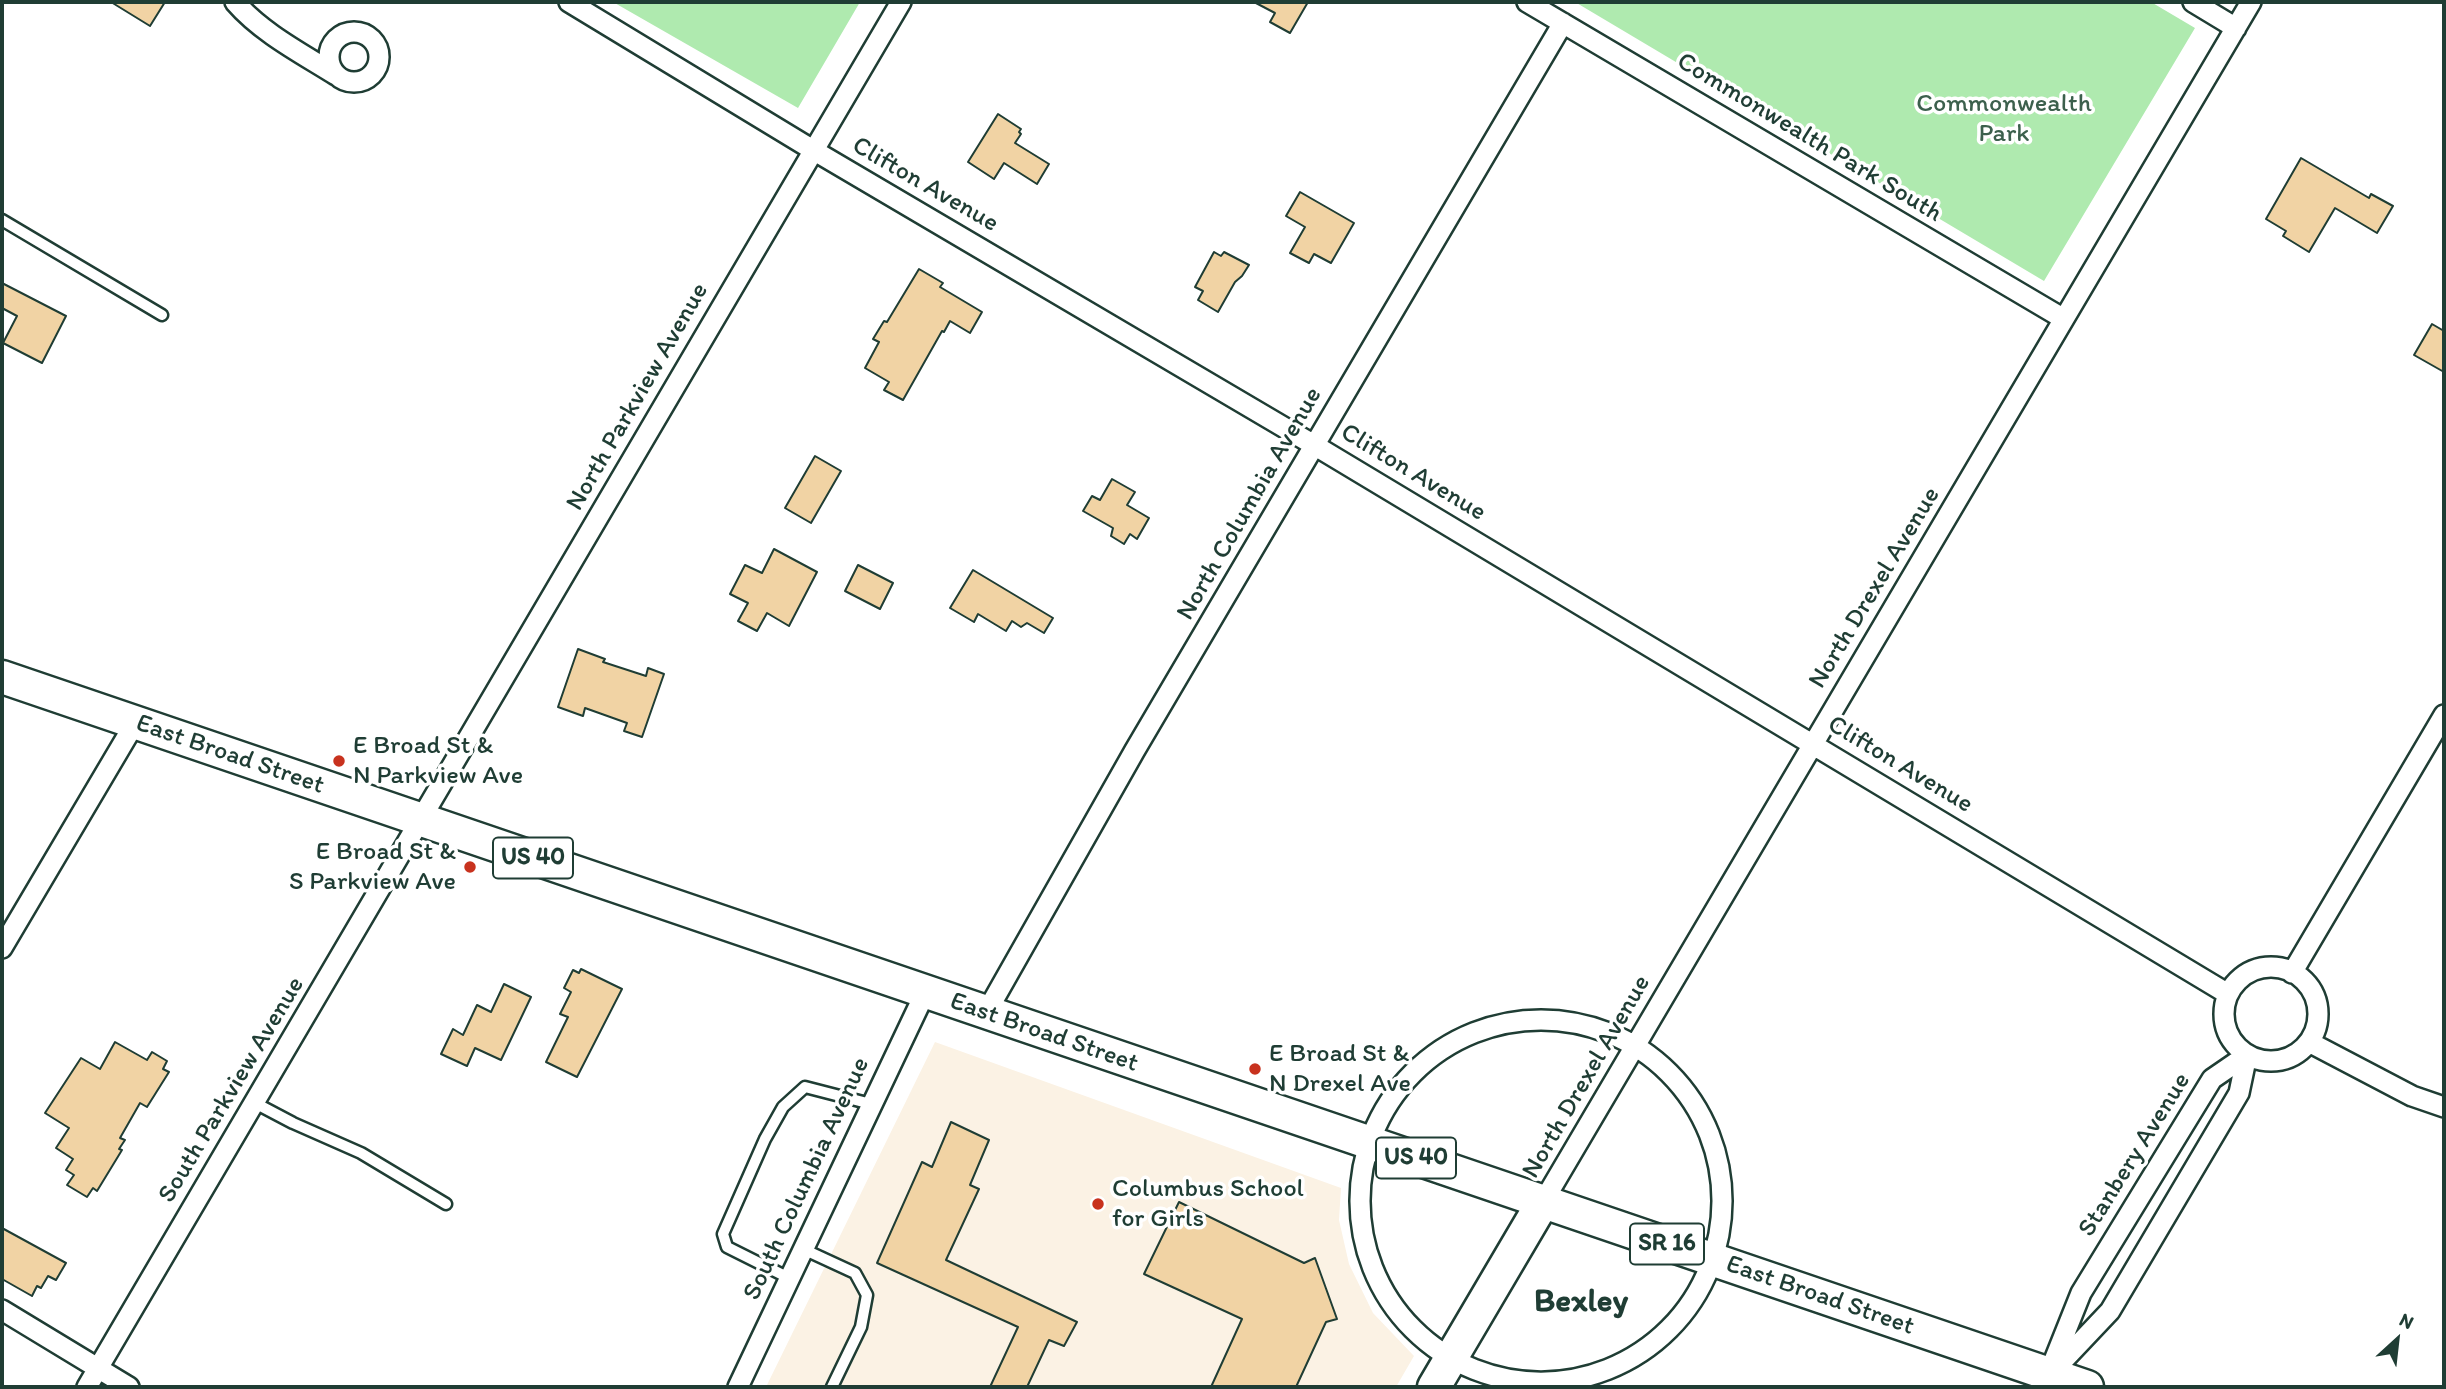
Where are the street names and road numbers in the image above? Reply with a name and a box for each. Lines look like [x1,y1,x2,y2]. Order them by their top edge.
street label: Commonwealth Park South [1671,46,1947,230]
street label: Clifton Avenue [846,130,1004,240]
street label: North Parkview Avenue [560,278,716,516]
street label: North Columbia Avenue [1170,382,1330,626]
street label: Clifton Avenue [1335,417,1491,529]
street label: North Drexel Avenue [1802,482,1948,694]
street label: East Broad Street [132,708,328,802]
street label: Clifton Avenue [1822,709,1978,821]
road number: US 40 [493,838,573,878]
street label: North Drexel Avenue [1516,970,1658,1184]
street label: South Parkview Avenue [152,971,312,1209]
street label: East Broad Street [946,986,1142,1080]
street label: South Columbia Avenue [737,1053,877,1305]
street label: Stanbery Avenue [2072,1067,2198,1243]
road number: US 40 [1376,1138,1456,1178]
road number: SR 16 [1630,1224,1704,1264]
street label: East Broad Street [1722,1249,1918,1343]

